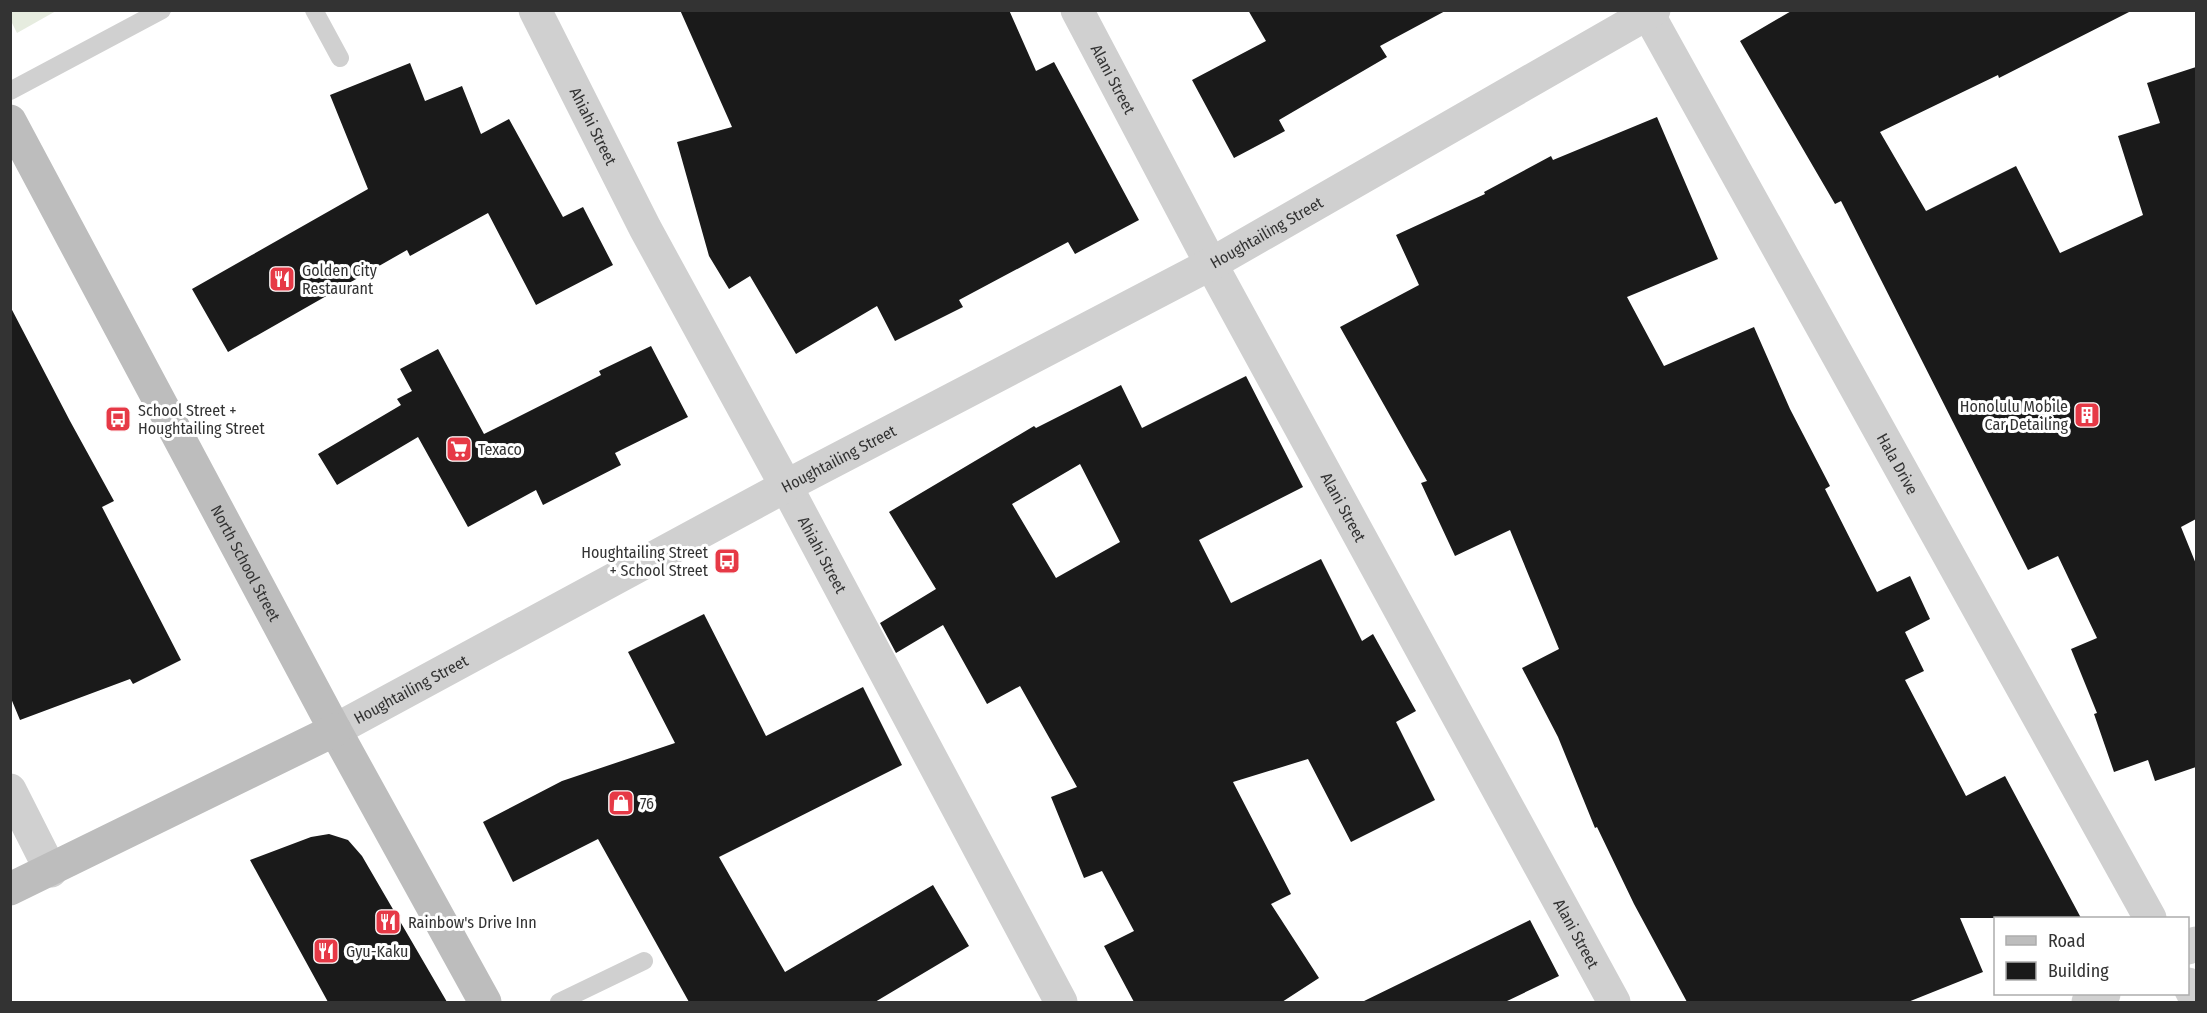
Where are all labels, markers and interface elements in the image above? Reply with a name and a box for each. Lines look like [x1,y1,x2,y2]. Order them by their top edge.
street label: Alani Street [1087,41,1139,118]
street label: Ahiahi Street [566,84,621,169]
street label: Houghtailing Street [1207,193,1327,273]
place label: Golden City Restaurant [302,261,378,298]
restaurant icon: Golden City Restaurant [267,264,297,294]
place label: Honolulu Mobile Car Detailing [1960,397,2068,434]
building icon: Honolulu Mobile Car Detailing [2072,400,2102,430]
place label: School Street + Houghtailing Street [138,401,266,438]
bus stop icon: School Street + Houghtailing Street [103,404,133,434]
street label: Houghtailing Street [778,421,900,497]
street label: Hala Drive [1873,430,1922,498]
supermarket icon: Texaco [444,434,474,464]
place label: Texaco [478,440,522,459]
street label: Alani Street [1317,469,1370,546]
street label: North School Street [207,502,284,625]
street label: Ahiahi Street [794,513,851,597]
place label: Houghtailing Street + School Street [581,543,709,580]
bus stop icon: Houghtailing Street + School Street [712,546,742,576]
street label: Houghtailing Street [351,651,472,728]
shop icon: 76 [606,788,636,818]
place label: 76 [640,794,654,813]
street label: Alani Street [1550,896,1603,972]
restaurant icon: Rainbow's Drive Inn [373,907,403,937]
place label: Rainbow's Drive Inn [408,913,537,932]
legend [1994,917,2189,995]
text: Road [2048,930,2085,952]
restaurant icon: Gyu-Kaku [311,936,341,966]
place label: Gyu-Kaku [346,942,408,961]
text: Building [2048,960,2109,982]

